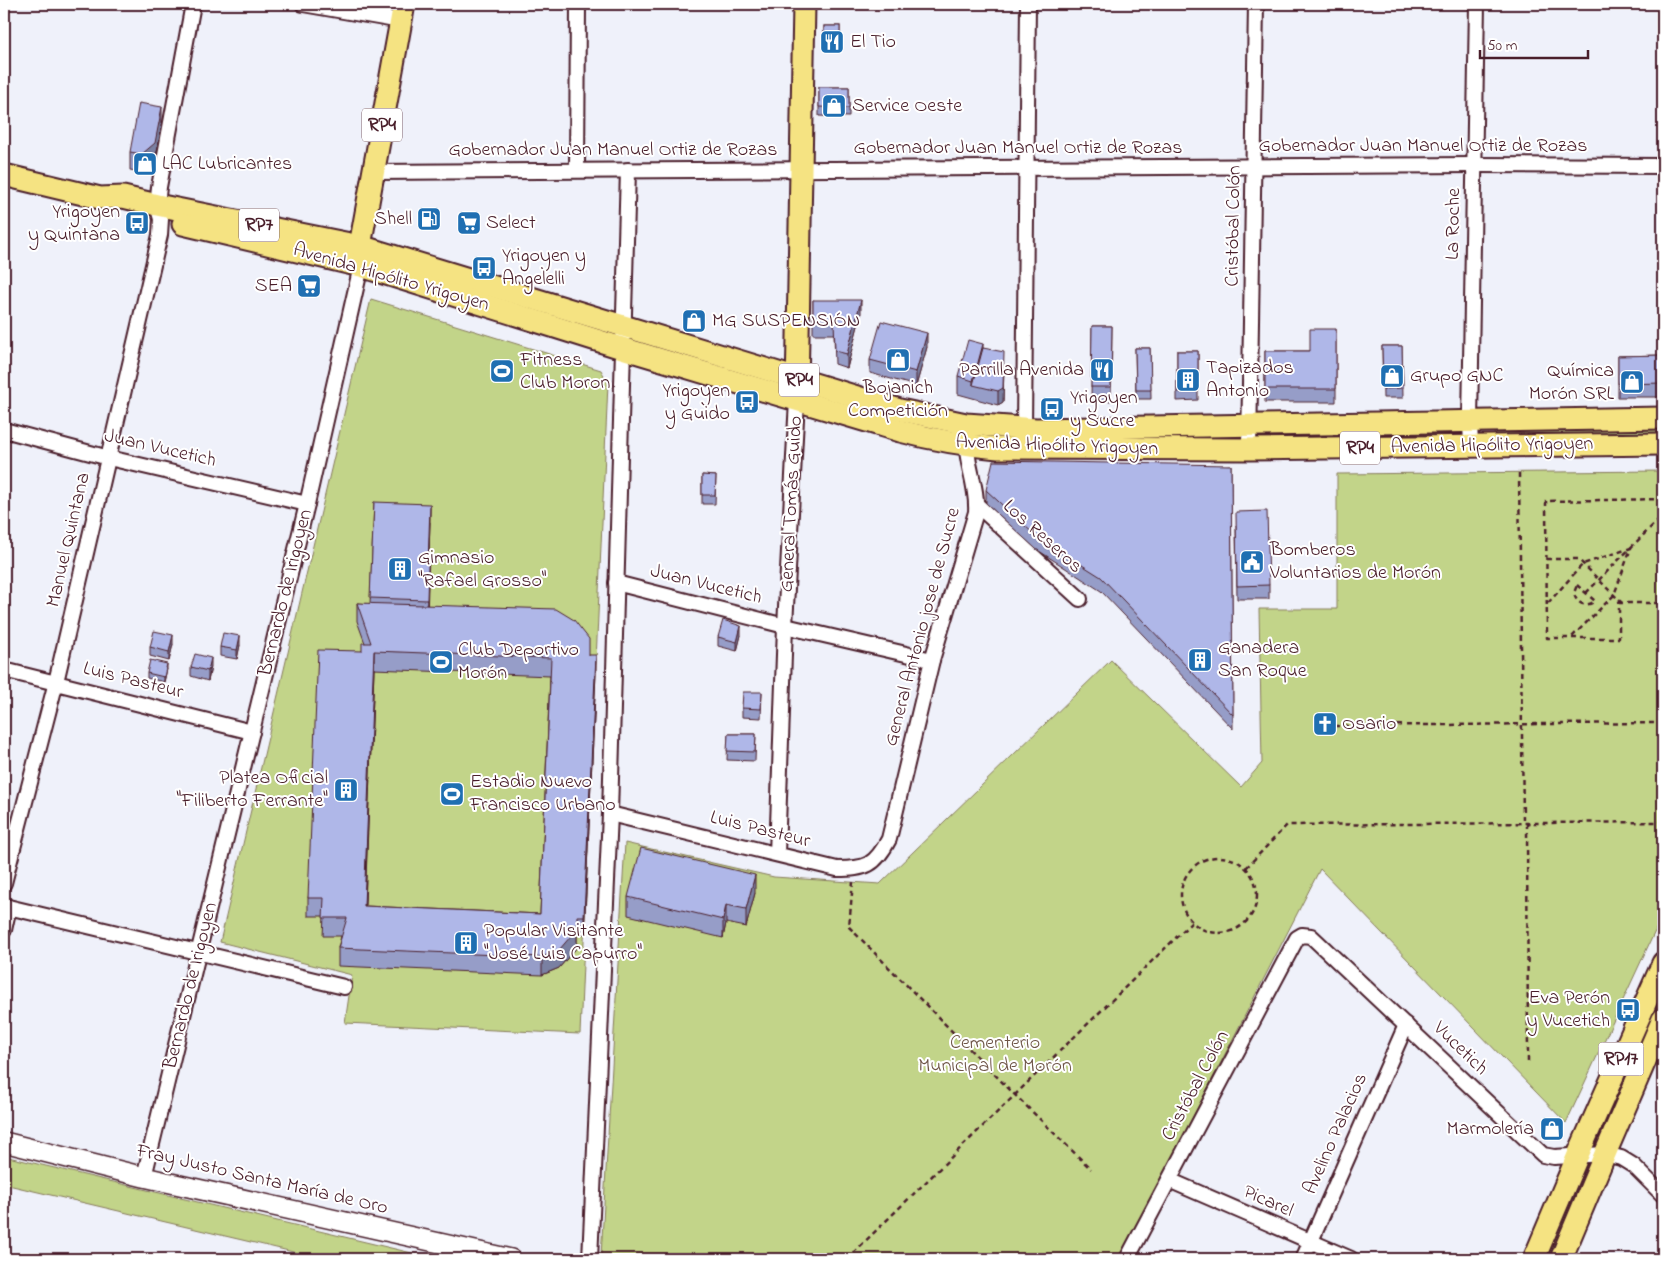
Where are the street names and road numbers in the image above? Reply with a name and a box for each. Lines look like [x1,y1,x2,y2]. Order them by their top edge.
road number: RP4 [362,108,402,142]
street label: Gobernador Juan Manuel Ortiz de Rozas [1259,132,1587,161]
street label: Gobernador Juan Manuel Ortiz de Rozas [854,134,1182,163]
street label: Gobernador Juan Manuel Ortiz de Rozas [449,136,777,165]
street label: Cristóbal Colón [1218,165,1250,287]
street label: La Roche [1439,188,1469,260]
road number: RP7 [239,208,279,242]
street label: Avenida Hipólito Yrigoyen [289,236,493,321]
road number: RP4 [779,364,819,396]
street label: General Tomás Guido [773,415,811,593]
street label: Juan Vucetich [101,422,219,476]
street label: Avenida Hipólito Yrigoyen [955,428,1159,465]
street label: Avenida Hipólito Yrigoyen [1390,430,1594,463]
road number: RP4 [1340,432,1380,464]
street label: Manuel Quintana [39,470,99,610]
street label: Los Reseros [996,493,1088,581]
street label: General Antonio jose de Sucre [877,504,969,749]
street label: Bernardo de Irigoyen [251,506,322,681]
street label: Juan Vucetich [647,557,765,613]
street label: Luis Pasteur [80,655,187,708]
street label: Luis Pasteur [707,804,814,857]
street label: Bernardo de Irigoyen [156,899,227,1074]
street label: Vucetich [1425,1014,1494,1083]
street label: Cristóbal Colón [1155,1025,1237,1146]
road number: RP17 [1598,1042,1644,1076]
street label: Avelino Palacios [1296,1069,1376,1199]
street label: Fray Justo Santa María de Oro [132,1137,391,1223]
street label: Picarel [1238,1178,1298,1226]

